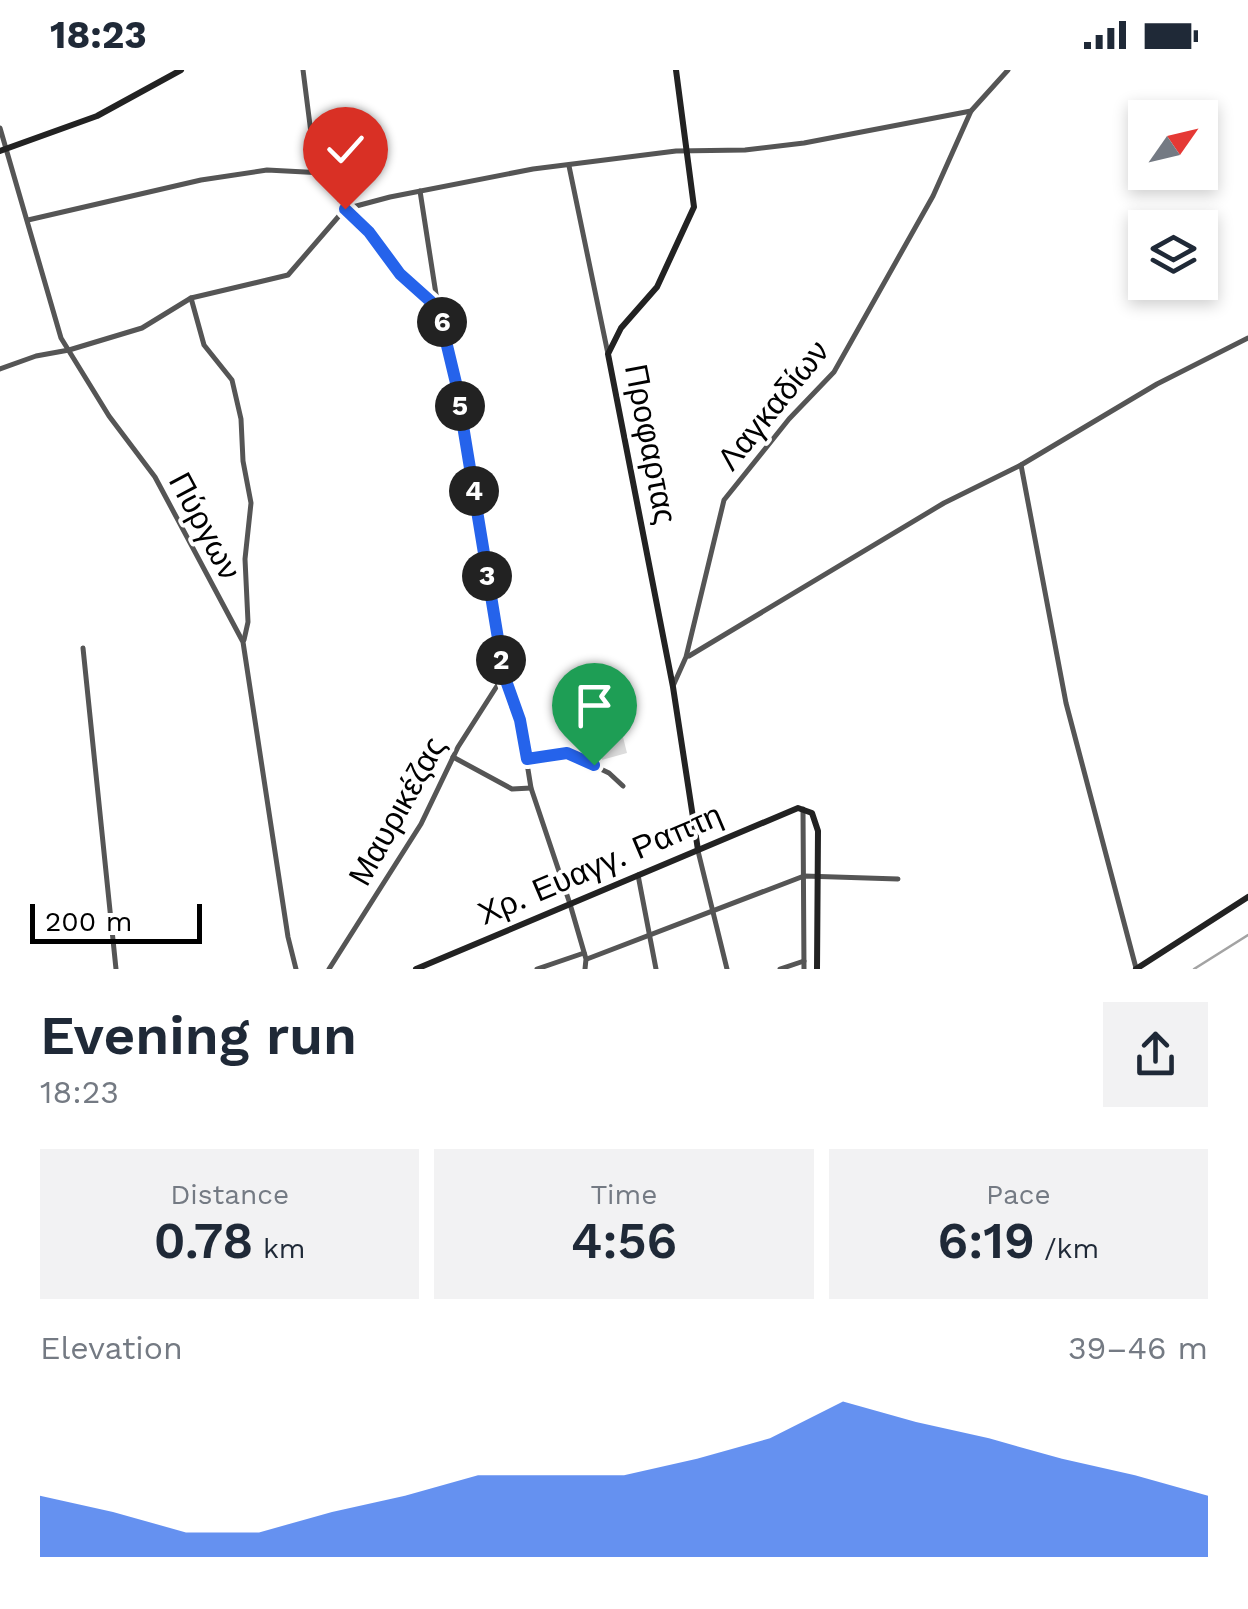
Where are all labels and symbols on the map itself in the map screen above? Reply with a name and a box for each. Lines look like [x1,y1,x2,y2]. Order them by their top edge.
north arrow [1128,100,1218,190]
pin [303,107,388,210]
pin: 6 [417,297,467,347]
street label: Λαγκαδίων [709,332,837,478]
street label: Προφαρτας [617,361,685,527]
pin: 5 [435,381,485,431]
street label: Πύργων [161,466,249,586]
pin: 4 [449,466,499,516]
pin: 3 [462,551,512,601]
pin: 2 [476,635,526,685]
pin [552,663,637,766]
street label: Μαυρικέζας [341,730,453,892]
street label: Χρ. Ευαγγ. Ραπτη [472,795,728,933]
scale bar [30,899,202,944]

